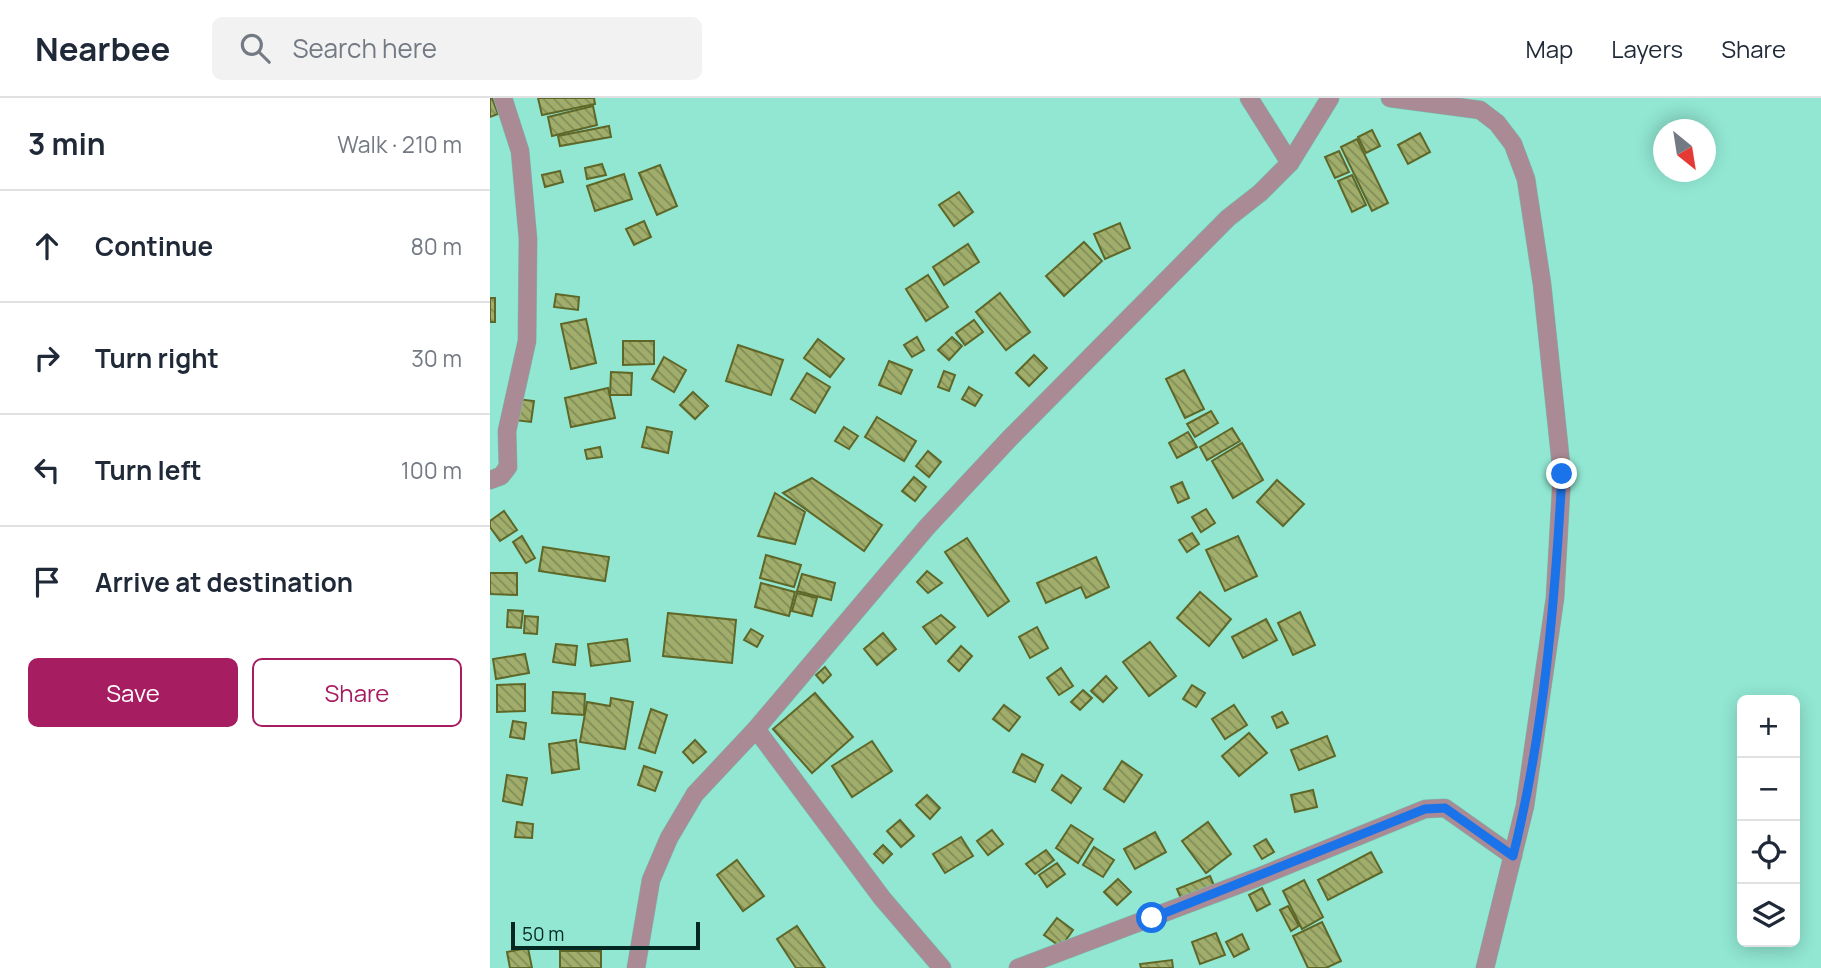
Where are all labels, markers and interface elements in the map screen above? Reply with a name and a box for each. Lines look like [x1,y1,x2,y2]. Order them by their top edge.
search box [212,17,702,80]
text: Nearbee [35,26,170,71]
icon: search [236,29,274,67]
text: Search here [292,30,437,66]
text: Map [1526,32,1573,65]
text: Layers [1611,32,1683,65]
text: Share [1721,32,1786,65]
north arrow [1653,119,1716,182]
text: 3 min [28,123,106,164]
text: Walk · 210 m [337,128,462,160]
icon: ahead [28,227,66,265]
text: Continue [95,228,213,264]
text: 80 m [411,230,462,262]
icon: right [28,339,66,377]
text: Turn right [95,340,219,376]
text: 30 m [411,342,462,374]
icon: left [28,451,66,489]
text: Turn left [95,452,202,488]
text: 100 m [401,454,462,486]
route end [1546,458,1577,489]
icon: arrive [28,563,66,601]
text: Arrive at destination [95,564,353,600]
button: Save [28,658,238,727]
button: Share [252,658,462,727]
map controls [1737,695,1800,947]
button: + [1737,695,1800,758]
button: − [1737,758,1800,821]
button: locate [1737,821,1800,884]
button: layers [1737,884,1800,947]
route start [1136,902,1167,933]
scale bar [511,919,700,951]
text: 50 m [522,921,564,947]

